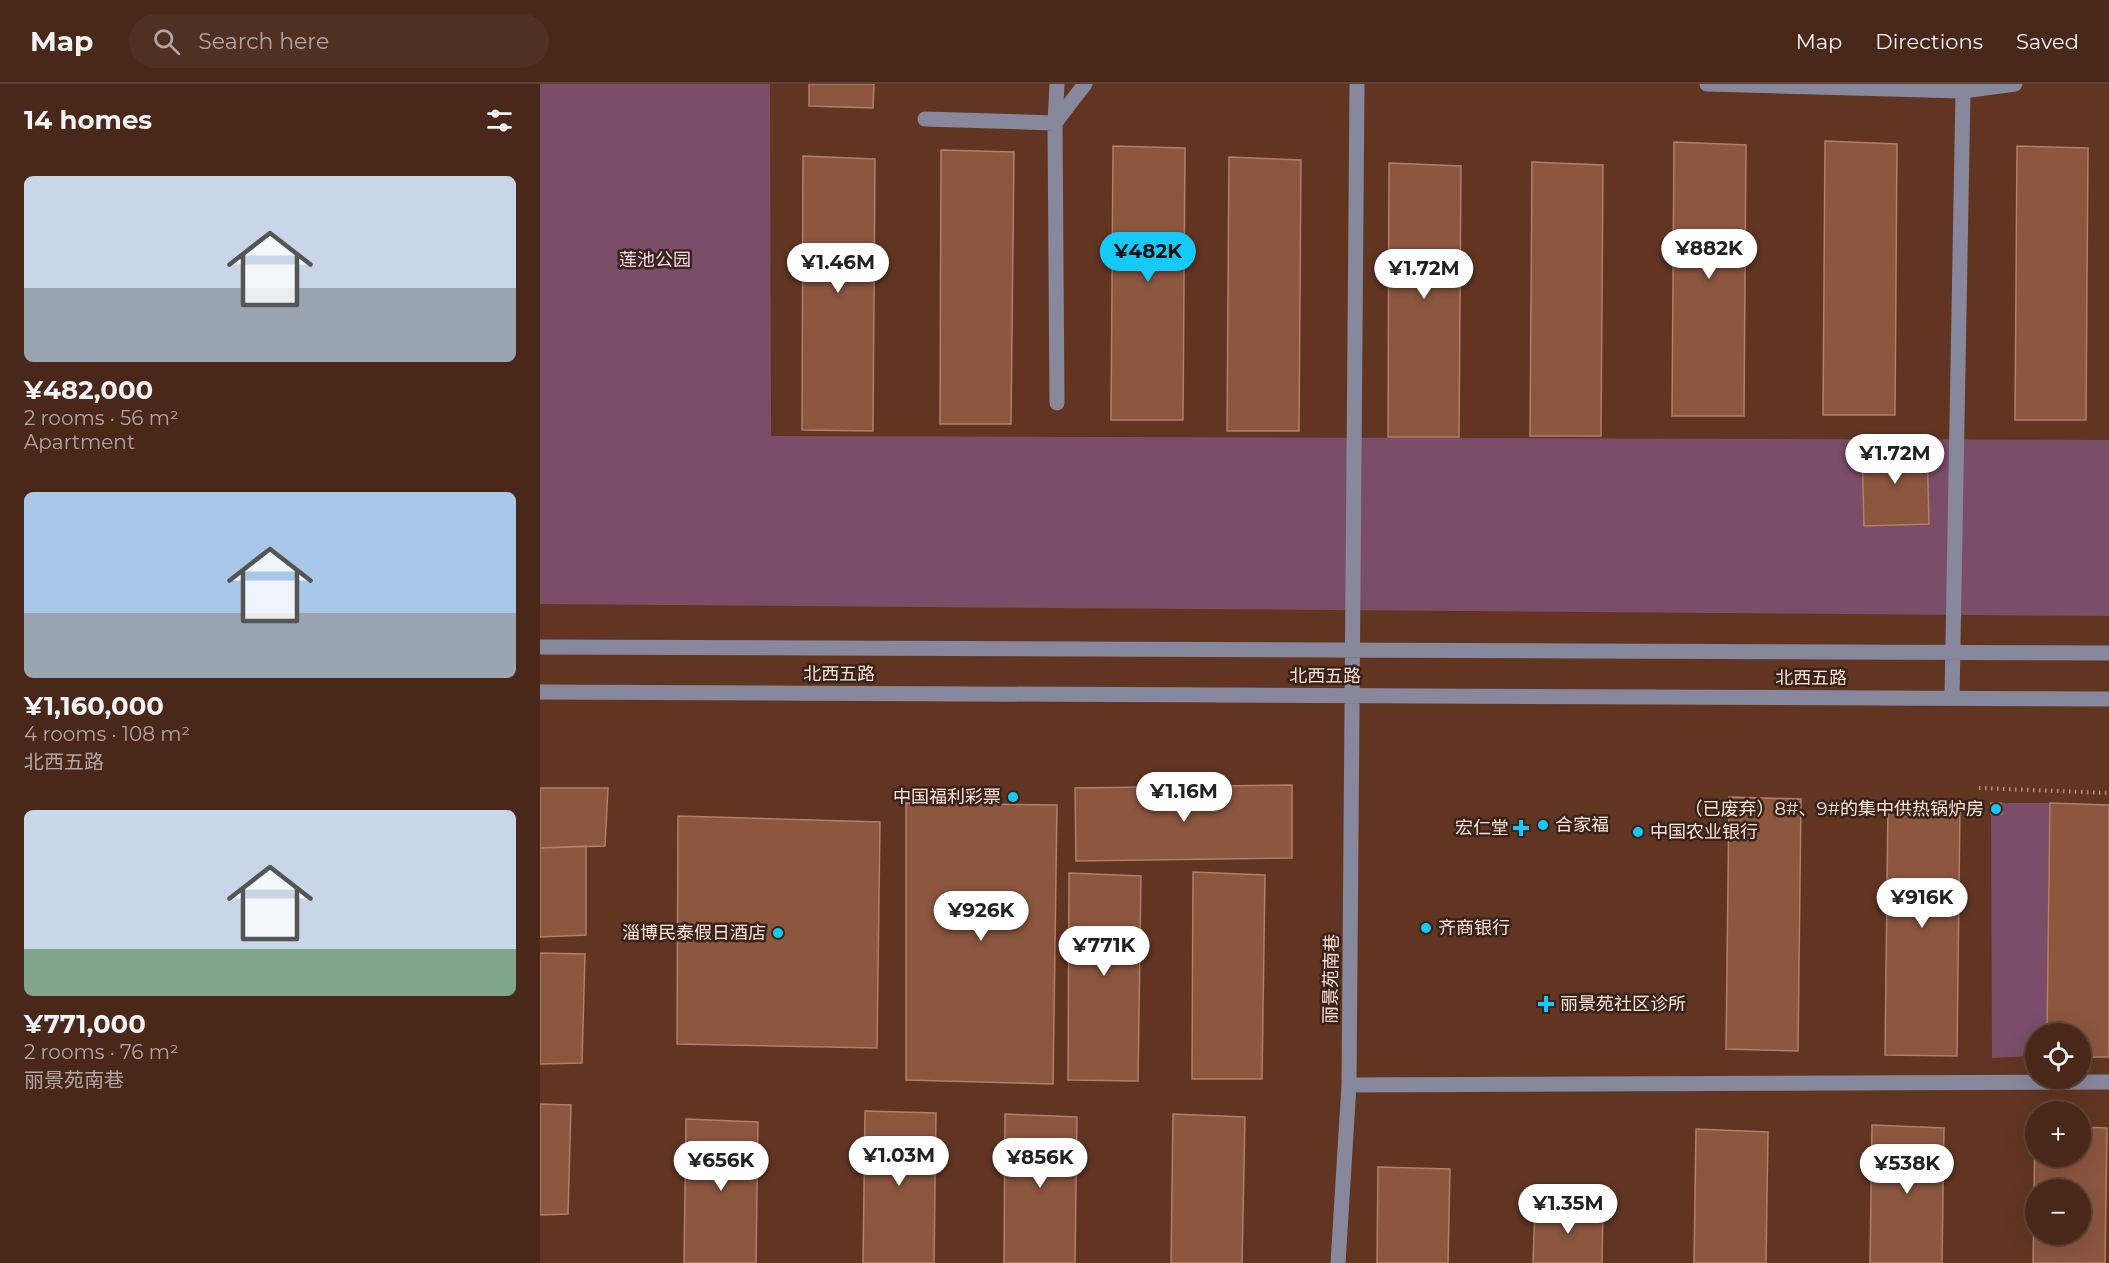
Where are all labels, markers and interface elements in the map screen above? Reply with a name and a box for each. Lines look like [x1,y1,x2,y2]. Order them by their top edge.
search box [129,14,549,68]
text: Map [30,24,93,58]
icon: search [150,25,183,58]
text: Search here [198,28,329,55]
text: Map [1796,29,1842,54]
text: Directions [1875,29,1983,54]
text: Saved [2016,29,2079,54]
text: 14 homes [24,104,152,136]
icon: filters [483,104,516,137]
icon: home [216,215,324,323]
pin: ¥882K [1667,229,1751,280]
pin: ¥482K [1106,232,1190,283]
text: ¥882K [1675,236,1743,260]
text: ¥482K [1114,239,1182,263]
pin: ¥1.46M [789,243,887,294]
park label: 莲池公园 [619,249,691,271]
pin: ¥1.72M [1375,249,1473,300]
text: ¥1.46M [801,250,875,274]
text: ¥1.72M [1388,256,1460,280]
text: ¥482,000 [24,374,153,406]
text: 2 rooms · 56 m² [24,406,179,430]
text: Apartment [24,430,135,454]
pin: ¥1.72M [1846,434,1944,485]
text: ¥1.72M [1859,441,1931,465]
icon: home [216,531,324,639]
street label: 北西五路 [803,663,875,685]
street label: 北西五路 [1289,665,1361,687]
street label: 北西五路 [1775,667,1847,689]
text: ¥1,160,000 [24,690,164,722]
text: 4 rooms · 108 m² [24,722,190,746]
text: 北西五路 [24,750,104,774]
pin: ¥1.16M [1135,772,1233,823]
text: ¥1.16M [1150,779,1218,803]
place label: 中国福利彩票 [893,786,1001,808]
marker: 中国福利彩票 [1006,790,1020,804]
place label: （已废弃）8#、9#的集中供热锅炉房 [1684,798,1984,820]
marker: （已废弃）8#、9#的集中供热锅炉房 [1989,802,2003,816]
place label: 合家福 [1555,814,1609,836]
place label: 宏仁堂 [1455,817,1509,839]
marker: 合家福 [1536,818,1550,832]
marker: 宏仁堂 [1514,821,1528,835]
place label: 中国农业银行 [1650,821,1758,843]
marker: 中国农业银行 [1631,825,1645,839]
icon: home [216,849,324,957]
pin: ¥916K [1880,878,1964,929]
text: ¥916K [1891,885,1953,909]
pin: ¥926K [939,891,1023,942]
text: ¥926K [948,898,1014,922]
place label: 齐商银行 [1438,917,1510,939]
marker: 齐商银行 [1419,921,1433,935]
place label: 淄博民泰假日酒店 [622,922,766,944]
marker: 淄博民泰假日酒店 [771,926,785,940]
pin: ¥771K [1062,926,1146,977]
text: ¥771K [1073,933,1135,957]
street label: 丽景苑南巷 [1319,934,1343,1024]
place label: 丽景苑社区诊所 [1560,993,1686,1015]
marker: 丽景苑社区诊所 [1537,995,1555,1013]
text: ¥771,000 [24,1008,146,1040]
map controls [2025,1023,2091,1245]
button: locate [2025,1023,2091,1089]
text: 2 rooms · 76 m² [24,1040,179,1064]
text: 丽景苑南巷 [24,1068,124,1092]
button: + [2025,1101,2091,1167]
pin: ¥1.03M [850,1136,948,1187]
pin: ¥856K [998,1138,1082,1189]
pin: ¥656K [679,1141,763,1192]
text: ¥1.03M [863,1143,935,1167]
pin: ¥538K [1865,1144,1949,1195]
text: ¥856K [1006,1145,1074,1169]
text: ¥656K [688,1148,754,1172]
text: ¥538K [1874,1151,1940,1175]
button: − [2025,1179,2091,1245]
pin: ¥1.35M [1519,1184,1617,1235]
text: ¥1.35M [1532,1191,1604,1215]

